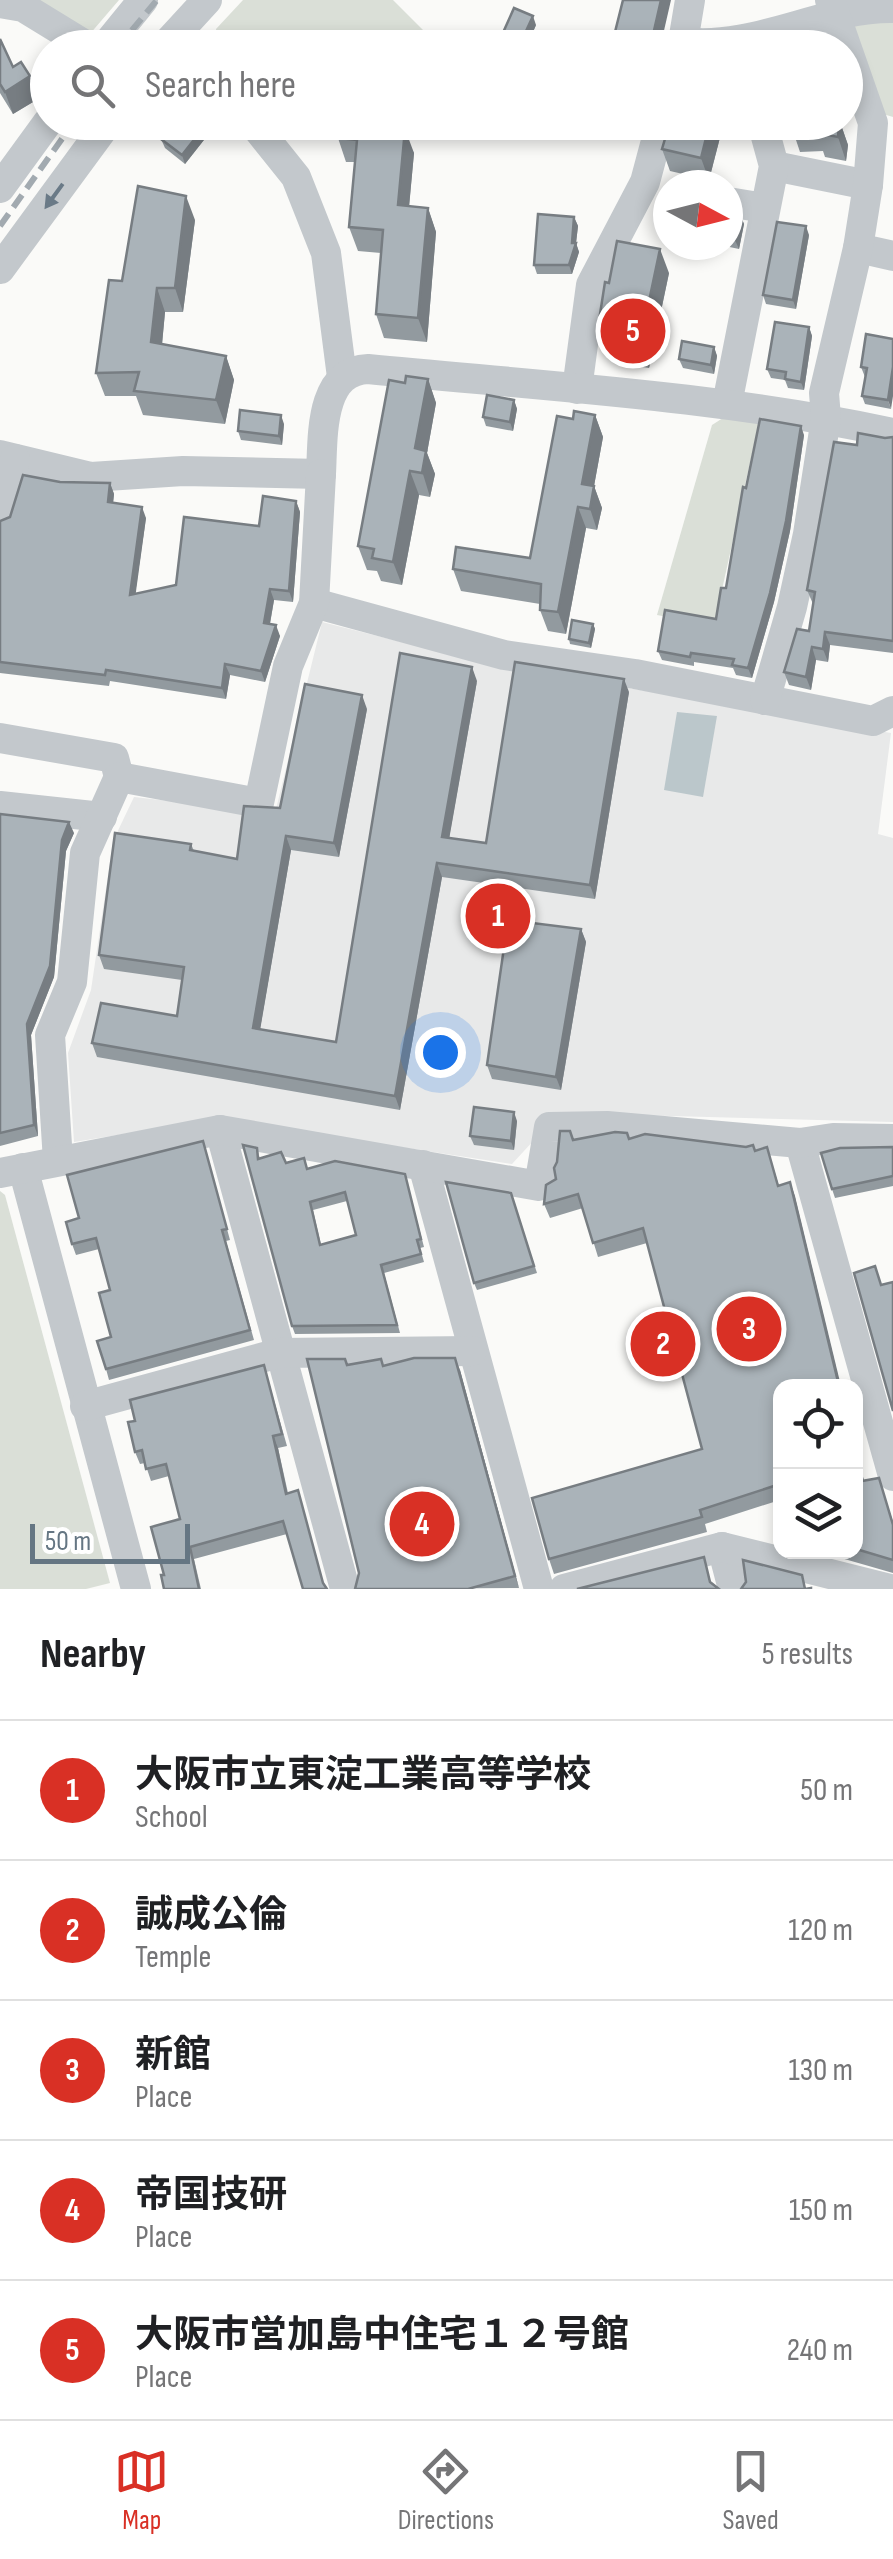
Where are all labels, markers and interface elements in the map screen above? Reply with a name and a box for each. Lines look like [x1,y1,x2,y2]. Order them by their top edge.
search box [30,30,863,140]
icon: search [65,58,120,113]
text: Search here [145,63,296,108]
north arrow [653,170,743,260]
one-way arrow [45,183,64,209]
pin: 5 [600,294,666,368]
pin: 1 [466,878,530,954]
your location [415,1027,466,1078]
pin: 3 [716,1292,782,1366]
pin: 2 [630,1306,696,1382]
map controls [773,1379,863,1559]
button: locate [773,1379,863,1469]
button: layers [773,1469,863,1559]
pin: 4 [390,1486,454,1562]
scale bar [30,1519,190,1564]
text: 50 m [45,1525,91,1558]
text: Nearby [40,1629,146,1680]
text: 5 results [762,1635,853,1674]
text: 大阪市立東淀工業高等学校 [135,1753,591,1798]
text: 1 [66,1771,79,1810]
text: 50 m [800,1771,853,1810]
text: School [135,1798,208,1837]
text: 誠成公倫 [135,1893,287,1938]
text: 2 [65,1911,80,1950]
text: 120 m [788,1911,853,1950]
text: Temple [135,1938,211,1977]
text: 新館 [135,2033,211,2078]
text: 3 [65,2051,80,2090]
text: 130 m [788,2051,853,2090]
text: Place [135,2078,192,2117]
text: 帝国技研 [135,2173,287,2218]
text: 4 [65,2191,80,2230]
text: 150 m [789,2191,853,2230]
text: Place [135,2218,192,2257]
text: 大阪市営加島中住宅１２号館 [135,2313,629,2358]
text: 5 [65,2331,80,2370]
text: 240 m [787,2331,853,2370]
text: Place [135,2358,192,2397]
tab: Map [114,2444,169,2537]
tab: Directions [398,2444,494,2537]
tab: Saved [723,2444,779,2537]

